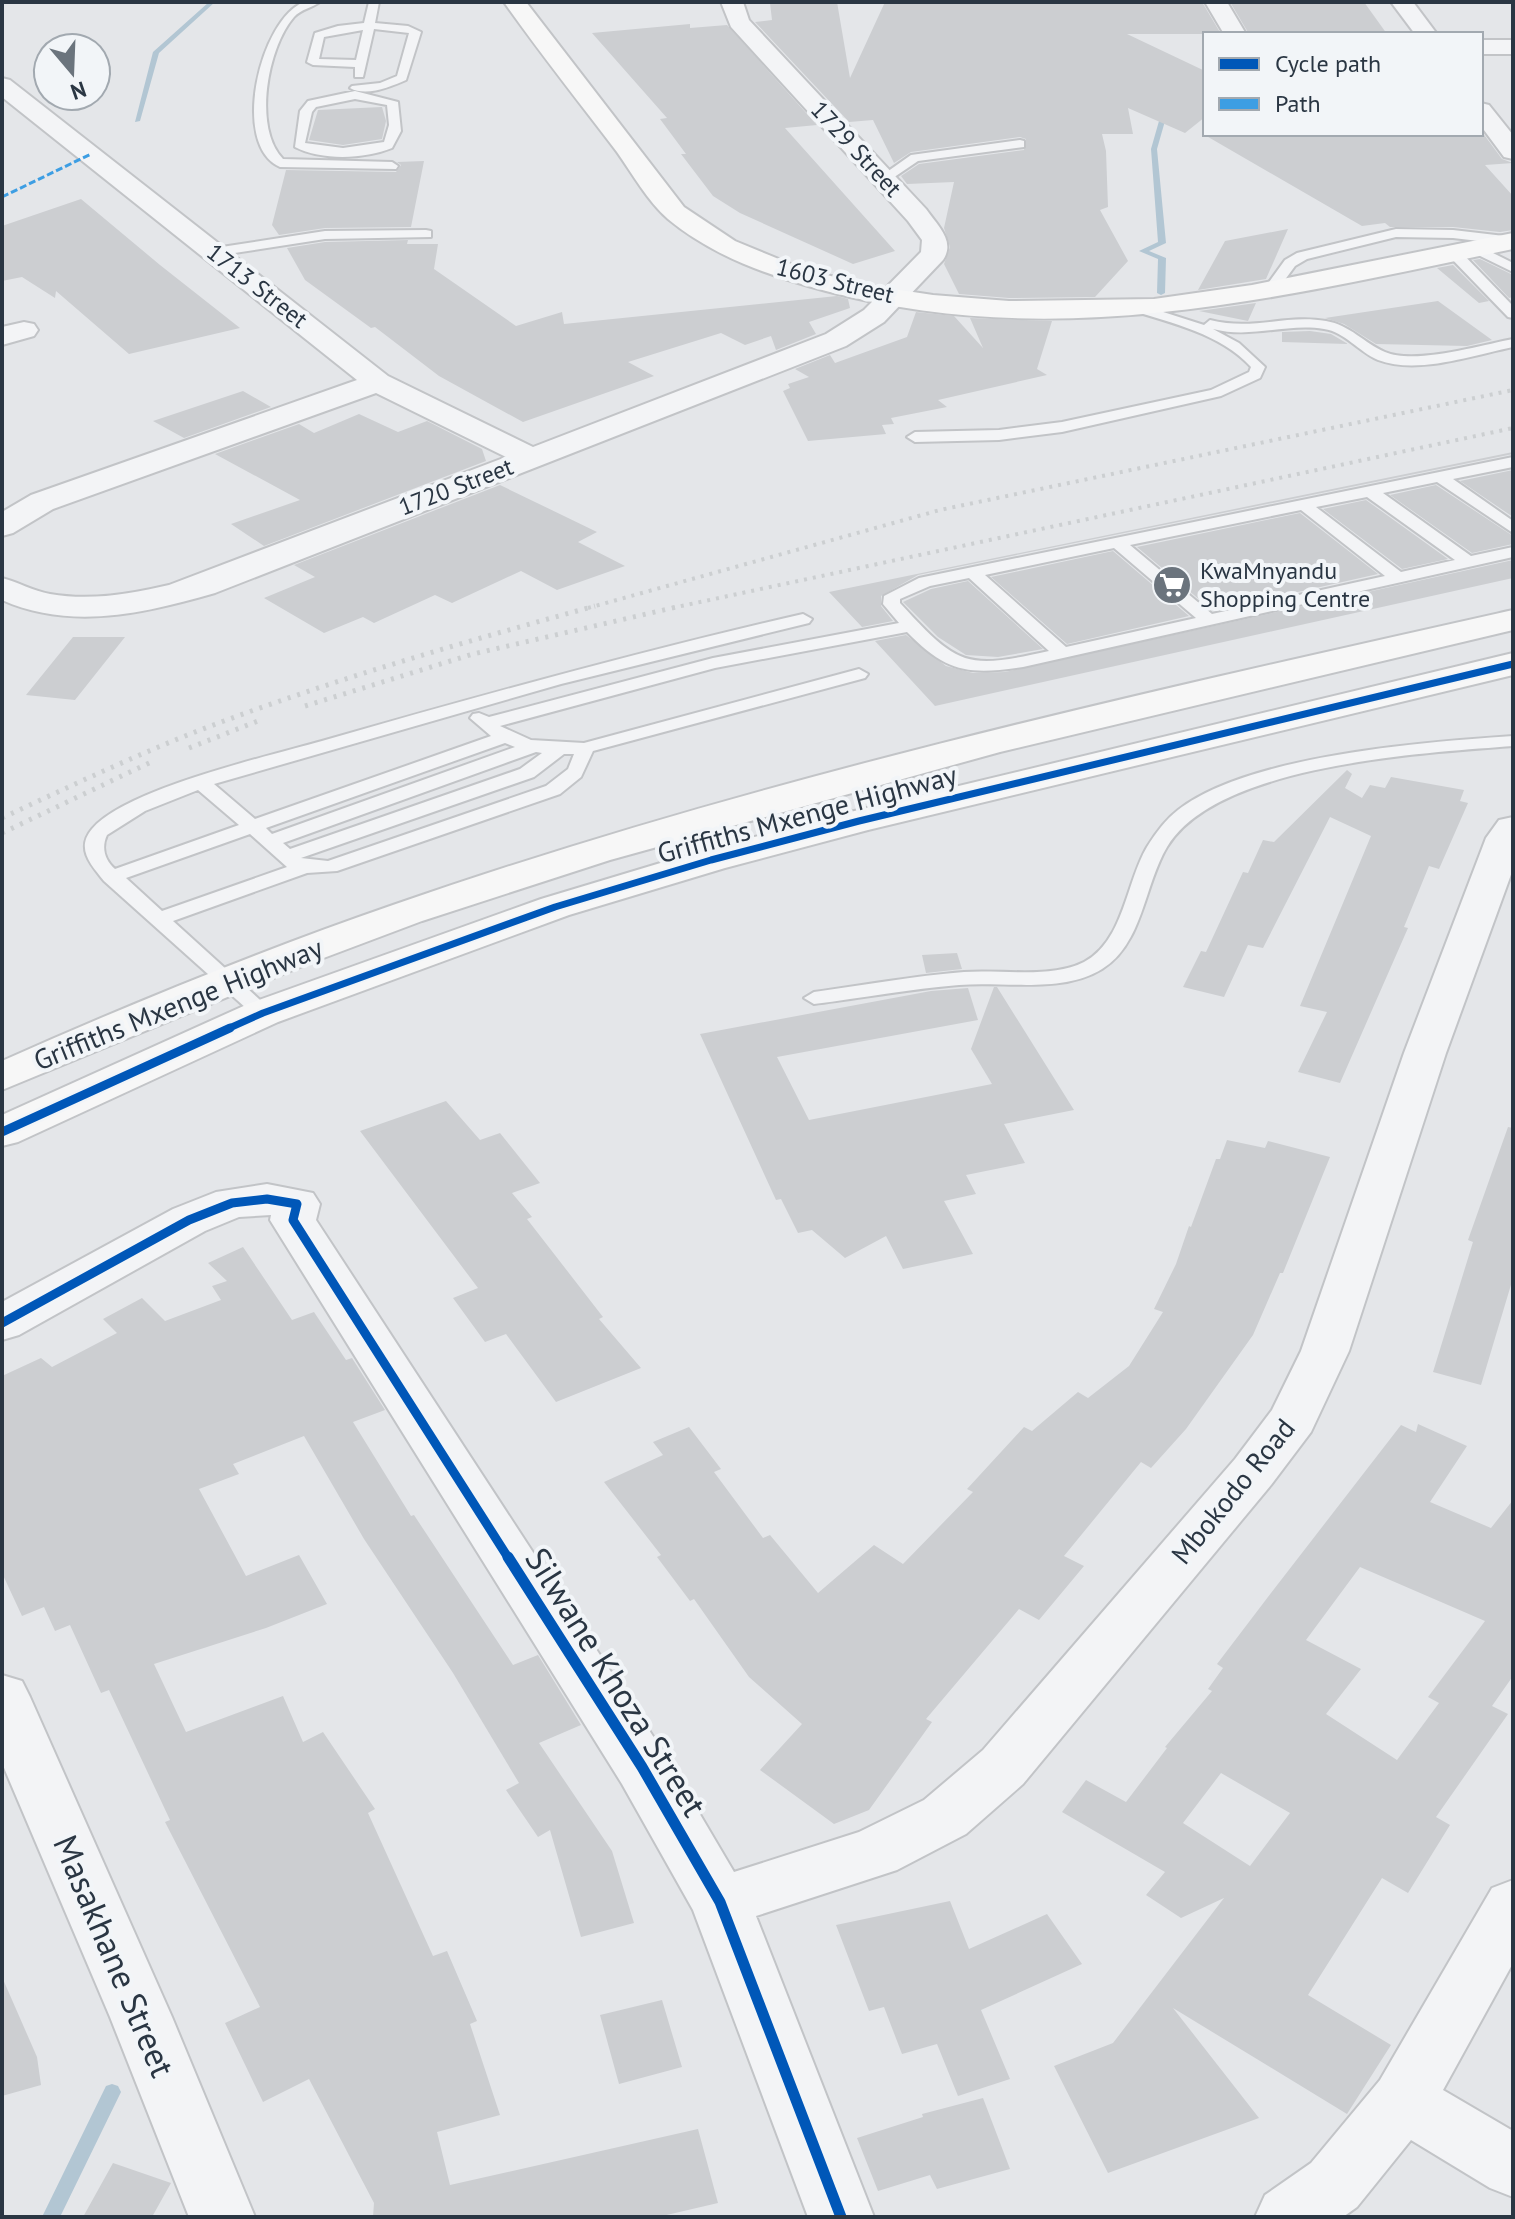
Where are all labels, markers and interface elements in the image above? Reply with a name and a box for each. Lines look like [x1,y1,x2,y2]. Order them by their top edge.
north arrow [32,32,112,112]
legend [1203,32,1483,136]
text: Cycle path [1275,48,1381,79]
text: N [67,75,90,107]
text: Path [1275,88,1321,119]
street label: 1729 Street [804,94,909,203]
street label: 1713 Street [200,236,314,335]
street label: 1603 Street [773,251,897,310]
street label: 1720 Street [394,451,517,523]
place label: KwaMnyandu Shopping Centre [1200,555,1370,614]
supermarket icon: KwaMnyandu Shopping Centre [1151,564,1193,606]
street label: Griffiths Mxenge Highway [653,756,961,871]
street label: Griffiths Mxenge Highway [28,929,328,1079]
street label: Mbokodo Road [1162,1410,1303,1571]
street label: Silwane Khoza Street [516,1539,718,1825]
street label: Masakhane Street [44,1828,186,2084]

